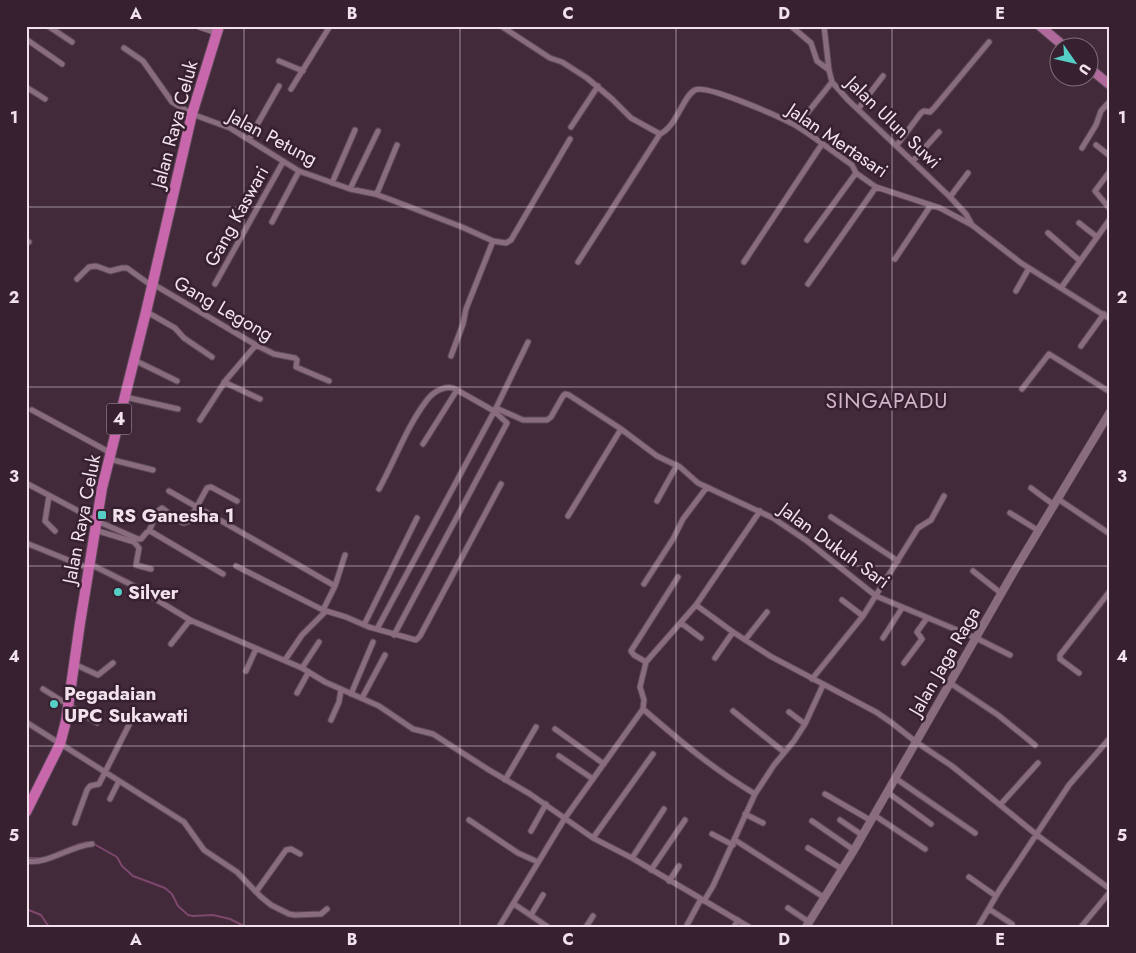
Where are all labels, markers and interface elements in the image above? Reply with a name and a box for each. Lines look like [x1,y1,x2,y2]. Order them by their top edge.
text: A [129,2,142,25]
text: B [347,2,357,25]
text: C [562,2,574,25]
text: D [778,2,790,25]
text: E [995,2,1005,25]
north arrow [1048,38,1098,88]
street label: Jalan Raya Celuk [144,57,205,194]
text: U [1074,60,1096,79]
street label: Jalan Ulun Suwi [838,68,947,175]
street label: Jalan Mertasari [779,95,894,184]
street label: Jalan Petung [221,101,322,172]
text: 1 [10,106,18,129]
text: 1 [1118,106,1126,129]
street label: Gang Kaswari [198,161,275,271]
street label: Gang Legong [169,269,278,348]
text: 2 [9,286,19,309]
text: 2 [1117,286,1127,309]
district label: SINGAPADU [826,386,948,416]
road number: 4 [106,404,132,434]
street label: Jalan Raya Celuk [55,451,107,589]
text: 3 [9,465,19,488]
text: 3 [1117,465,1127,488]
street label: Jalan Dukuh Sari [772,494,895,595]
place label: RS Ganesha 1 [112,502,234,529]
marker: RS Ganesha 1 [96,509,108,521]
place label: Silver [128,579,179,606]
marker: Silver [112,586,124,598]
street label: Jalan Jaga Raga [901,602,987,723]
text: 4 [8,645,20,668]
text: 4 [1116,645,1128,668]
place label: Pegadaian UPC Sukawati [64,680,188,729]
marker: Pegadaian UPC Sukawati [48,698,60,710]
text: 5 [9,824,19,847]
text: 5 [1117,824,1127,847]
text: A [129,928,142,951]
text: B [347,928,357,951]
text: C [562,928,574,951]
text: D [778,928,790,951]
text: E [995,928,1005,951]

